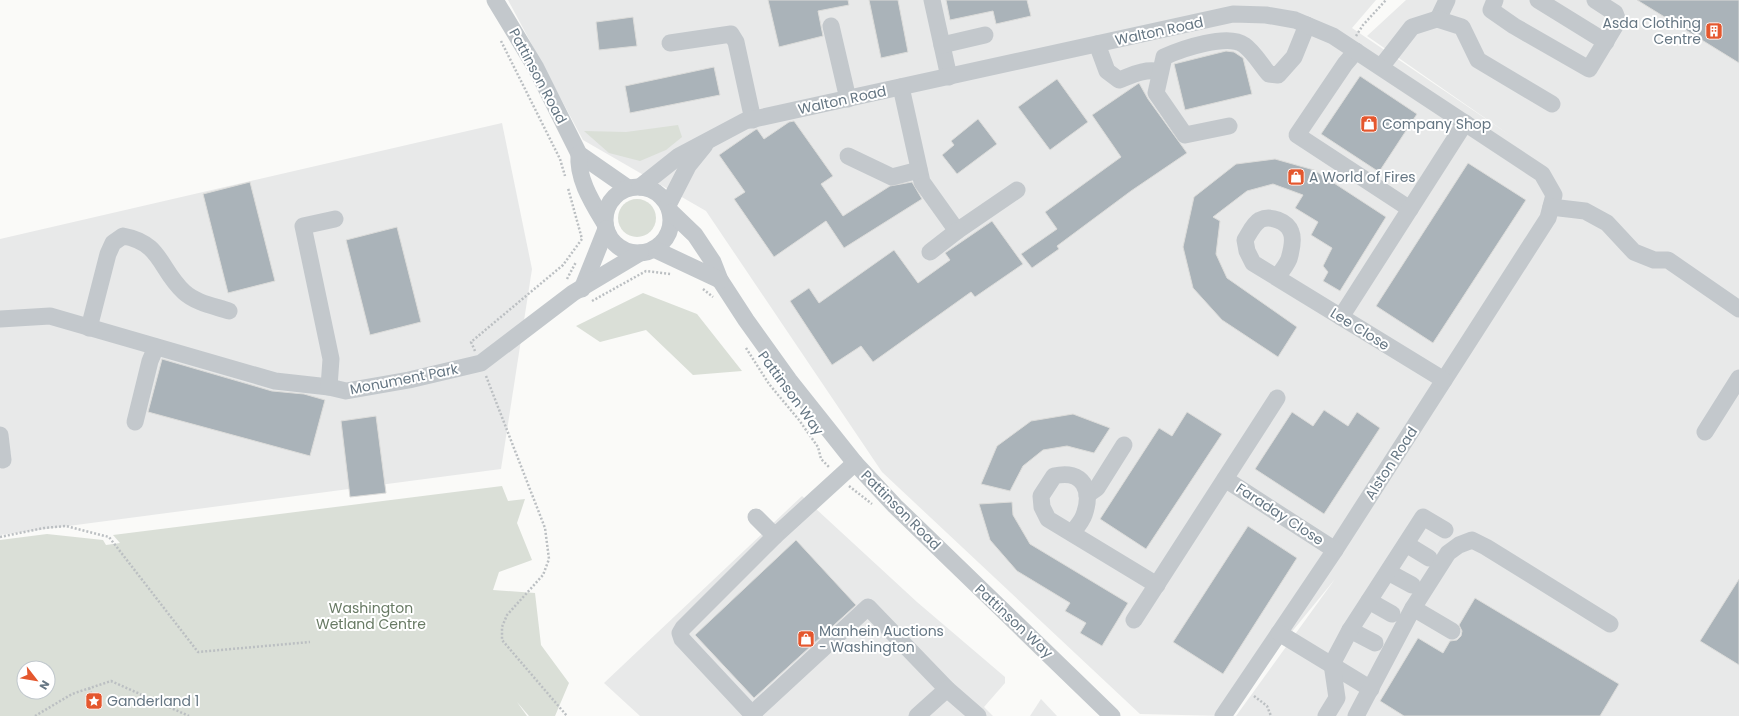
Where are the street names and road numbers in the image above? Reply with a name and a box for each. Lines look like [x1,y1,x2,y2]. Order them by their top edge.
street label: Walton Road [1113,12,1205,50]
street label: Pattinson Road [504,25,572,127]
street label: Walton Road [796,81,888,119]
street label: Lee Close [1327,303,1394,355]
street label: Pattinson Way [753,347,829,439]
street label: Monument Park [348,359,461,399]
street label: Alston Road [1360,423,1422,503]
street label: Pattinson Road [857,466,945,554]
street label: Faraday Close [1232,478,1328,550]
street label: Pattinson Way [971,580,1058,663]

